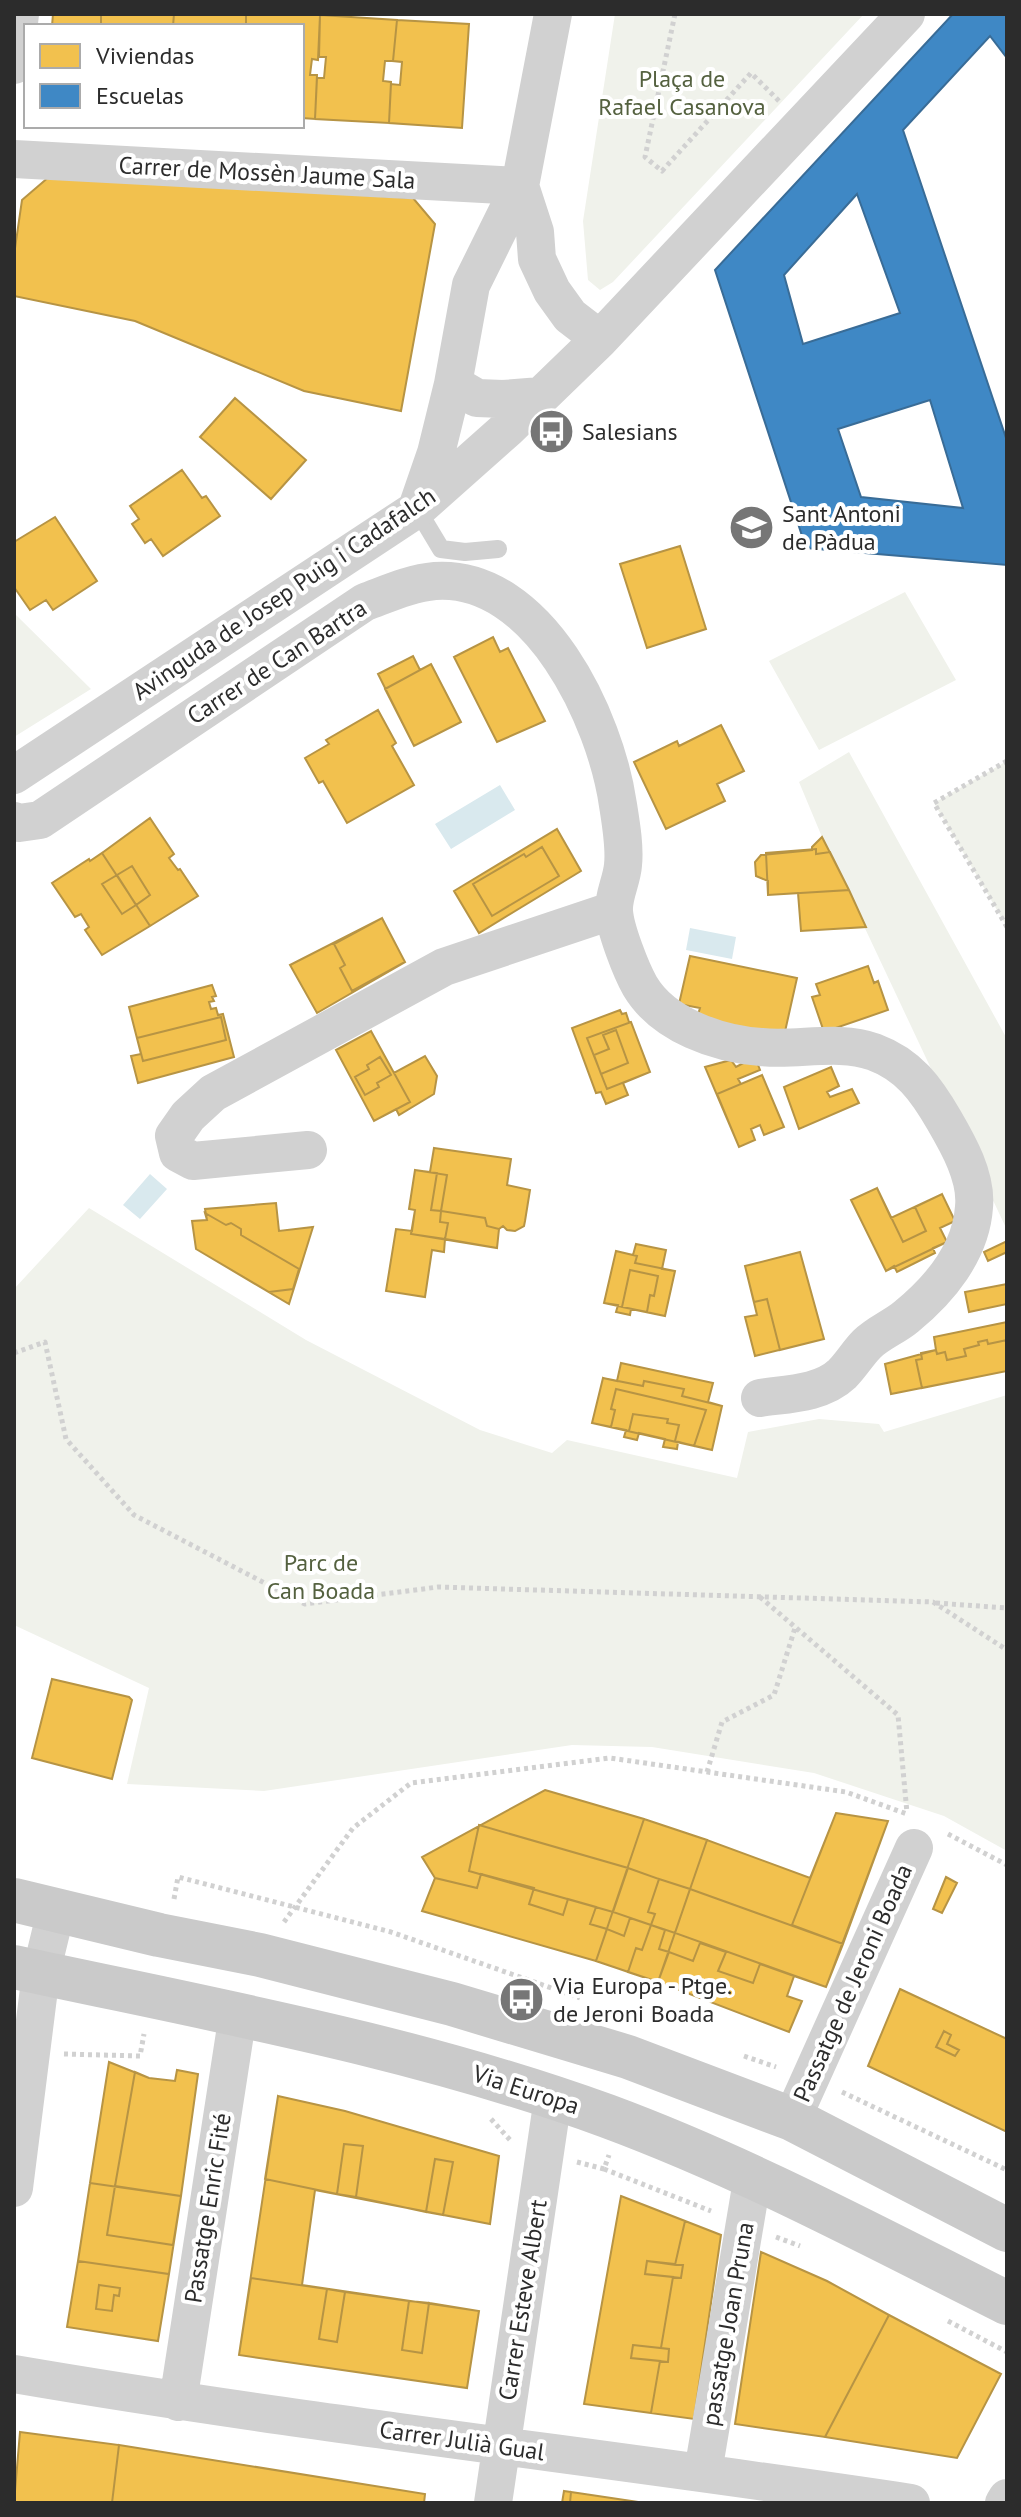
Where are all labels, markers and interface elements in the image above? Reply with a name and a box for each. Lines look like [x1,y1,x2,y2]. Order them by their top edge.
legend [24,24,304,128]
text: Viviendas [95,40,194,71]
park label: Plaça de Rafael Casanova [598,63,766,122]
text: Escuelas [96,80,184,111]
street label: Carrer de Mossèn Jaume Sala [118,149,416,196]
bus stop icon: Salesians [527,408,575,456]
place label: Salesians [582,416,678,447]
street label: Avinguda de Josep Puig i Cadafalch [126,480,441,707]
place label: Sant Antoni de Pàdua [782,498,901,557]
school or university icon: Sant Antoni de Pàdua [727,504,775,552]
street label: Carrer de Can Bartra [181,592,372,731]
park label: Parc de Can Boada [267,1547,375,1606]
street label: Passatge de Jeroni Boada [786,1859,919,2107]
place label: Via Europa - Ptge. de Jeroni Boada [552,1970,732,2029]
bus stop icon: Via Europa - Ptge. de Jeroni Boada [498,1976,546,2024]
street label: Via Europa [468,2057,583,2121]
street label: Passatge Enric Fité [177,2111,238,2305]
street label: Carrer Esteve Albert [491,2197,554,2403]
street label: passatge Joan Pruna [694,2220,761,2428]
street label: Carrer Julià Gual [377,2414,547,2467]

